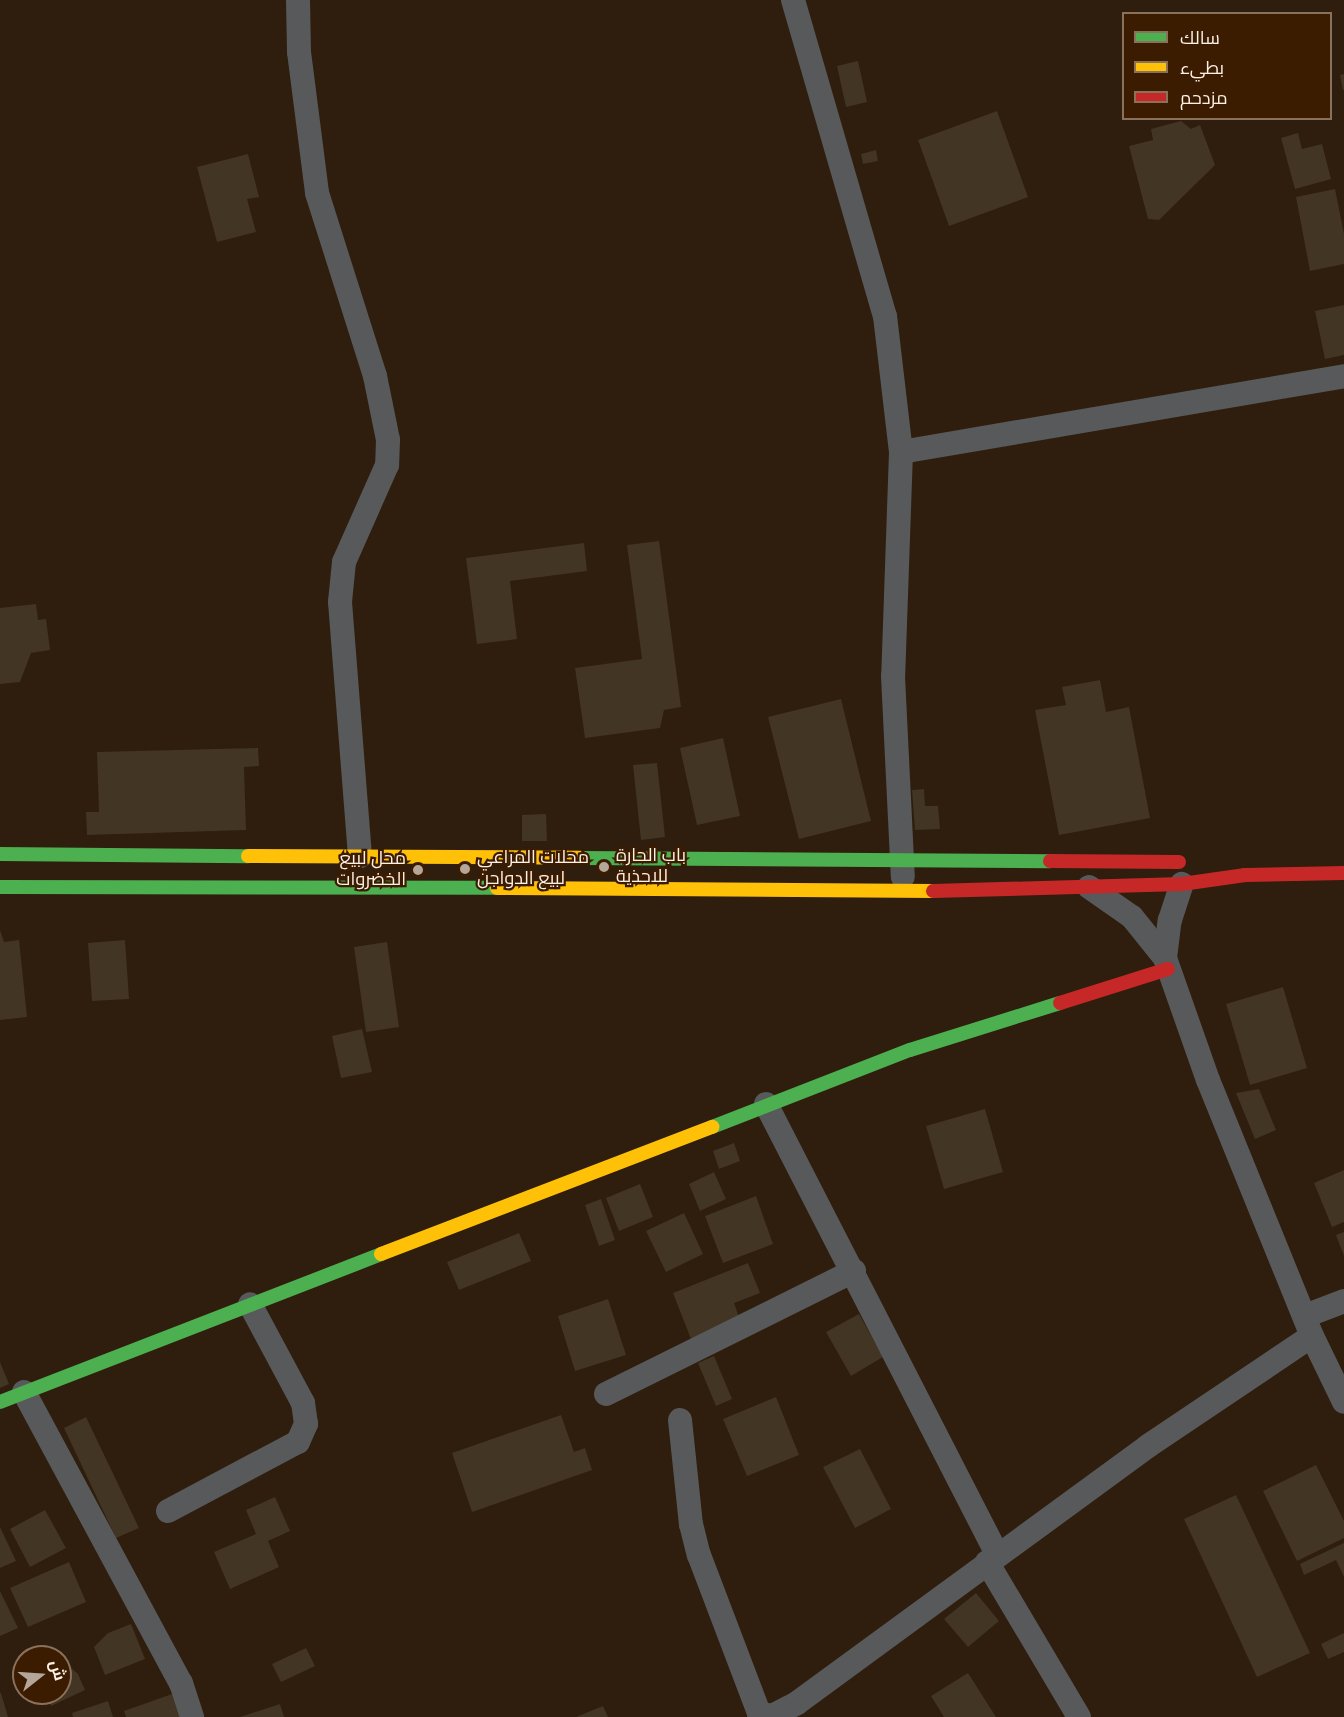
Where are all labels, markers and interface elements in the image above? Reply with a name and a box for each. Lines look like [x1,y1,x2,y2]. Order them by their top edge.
legend [1122,12,1332,120]
text: سالك [1180,25,1220,52]
text: بطيء [1180,55,1224,82]
text: مزدحم [1180,85,1228,112]
place label: باب الحارة للاحذية [616,846,686,888]
place label: محلات المراعي لبيع الدواجن [477,848,589,890]
place label: محل لبيع الخضروات [336,849,406,892]
marker: باب الحارة للاحذية [597,860,611,874]
marker: محلات المراعي لبيع الدواجن [458,862,472,876]
marker: محل لبيع الخضروات [411,863,425,877]
north arrow [12,1645,72,1705]
text: ش [43,1657,72,1684]

